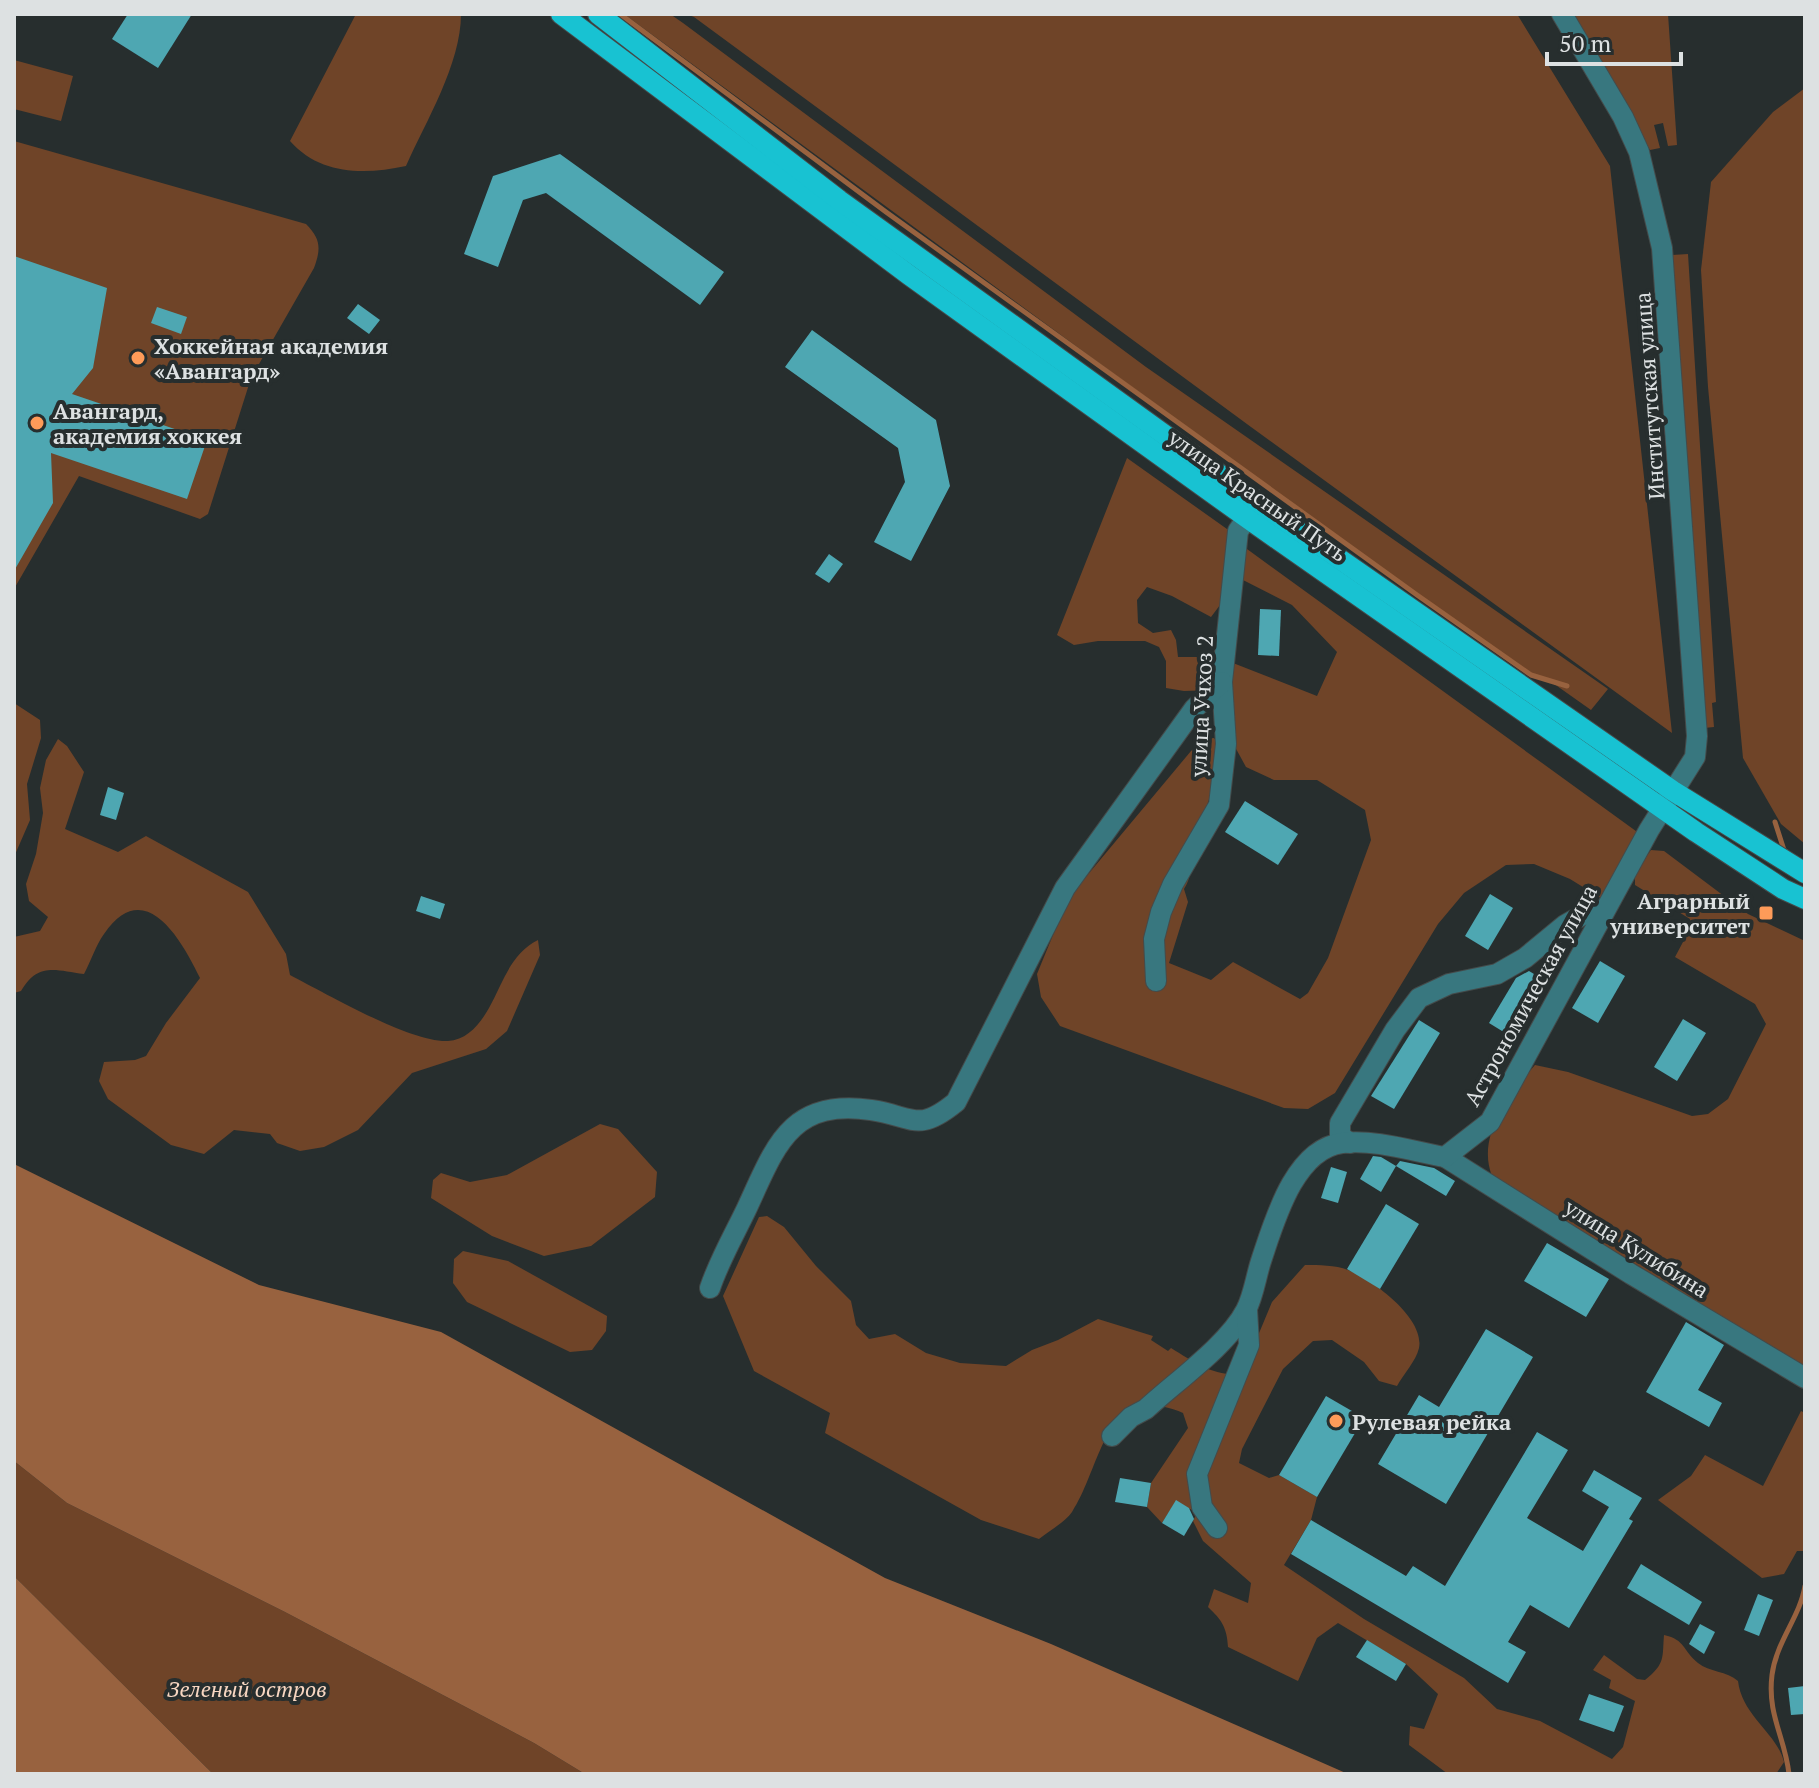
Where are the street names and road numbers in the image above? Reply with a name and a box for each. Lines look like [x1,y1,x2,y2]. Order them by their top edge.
street label: Институтская улица [1627,291,1671,501]
street label: улица Красный Путь [1162,422,1353,568]
street label: улица Учхоз 2 [1183,634,1219,779]
street label: Астрономическая улица [1457,879,1603,1111]
street label: улица Кулибина [1559,1192,1715,1304]

